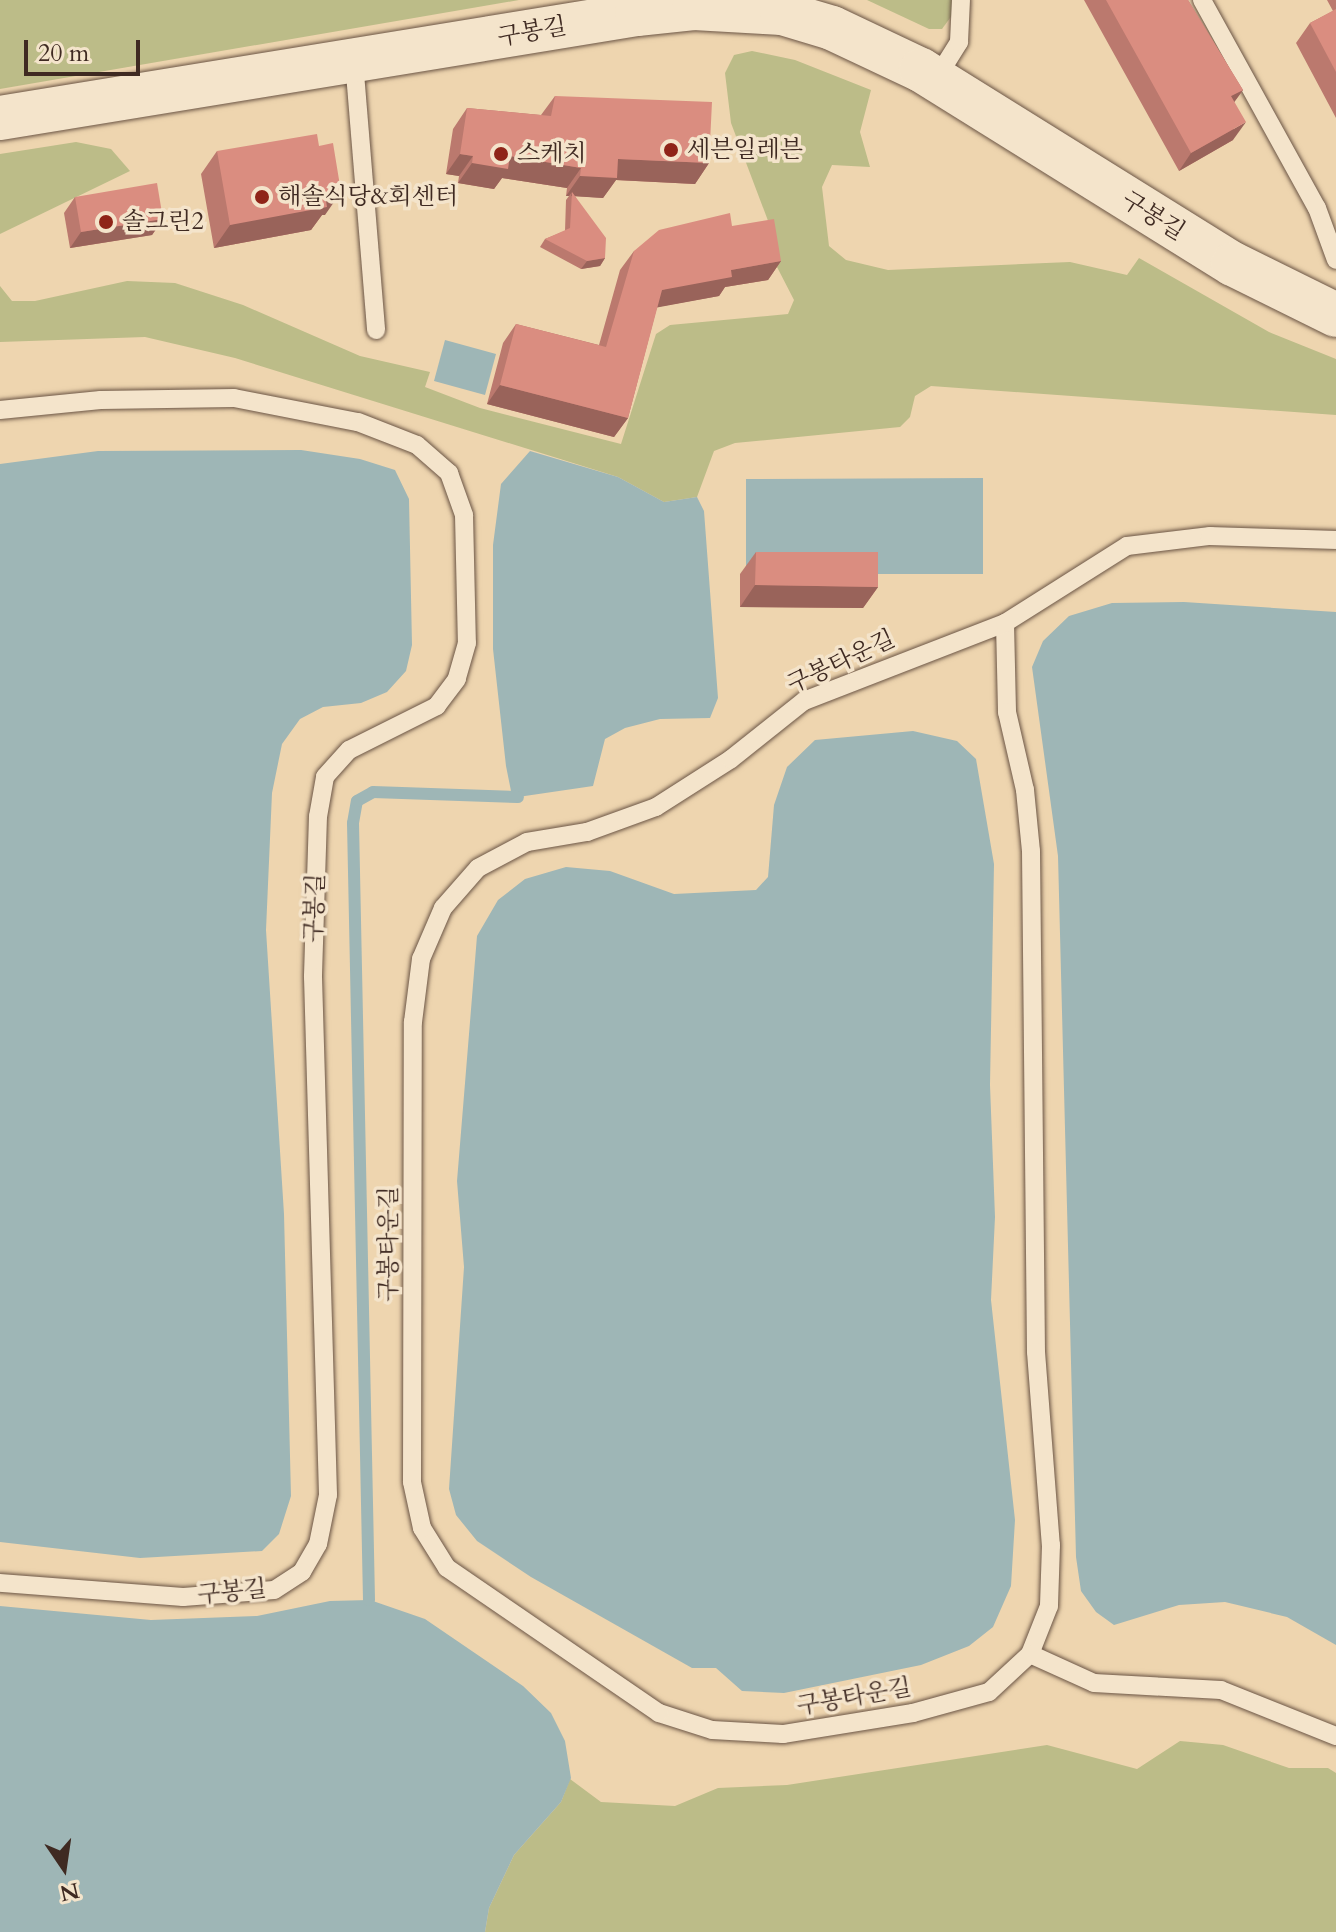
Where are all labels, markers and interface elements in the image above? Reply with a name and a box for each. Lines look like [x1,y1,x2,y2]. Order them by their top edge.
street label: 구봉길 [495,12,569,52]
scale bar [28,24,144,74]
text: 20 m [38,37,89,70]
place label: 세븐일레븐 [687,136,803,164]
place label: 스케치 [517,140,587,168]
marker: 세븐일레븐 [662,141,680,159]
marker: 스케치 [492,145,510,163]
place label: 해솔식당&회센터 [278,183,458,211]
street label: 구봉길 [1116,185,1190,247]
marker: 해솔식당&회센터 [253,188,271,206]
place label: 솔그린2 [122,208,204,236]
marker: 솔그린2 [97,213,115,231]
street label: 구봉타운길 [782,624,900,700]
street label: 구봉길 [299,873,331,943]
street label: 구봉타운길 [375,1186,403,1302]
street label: 구봉길 [196,1574,268,1610]
street label: 구봉타운길 [794,1673,914,1721]
north arrow [24,1828,104,1908]
text: N [57,1875,82,1908]

